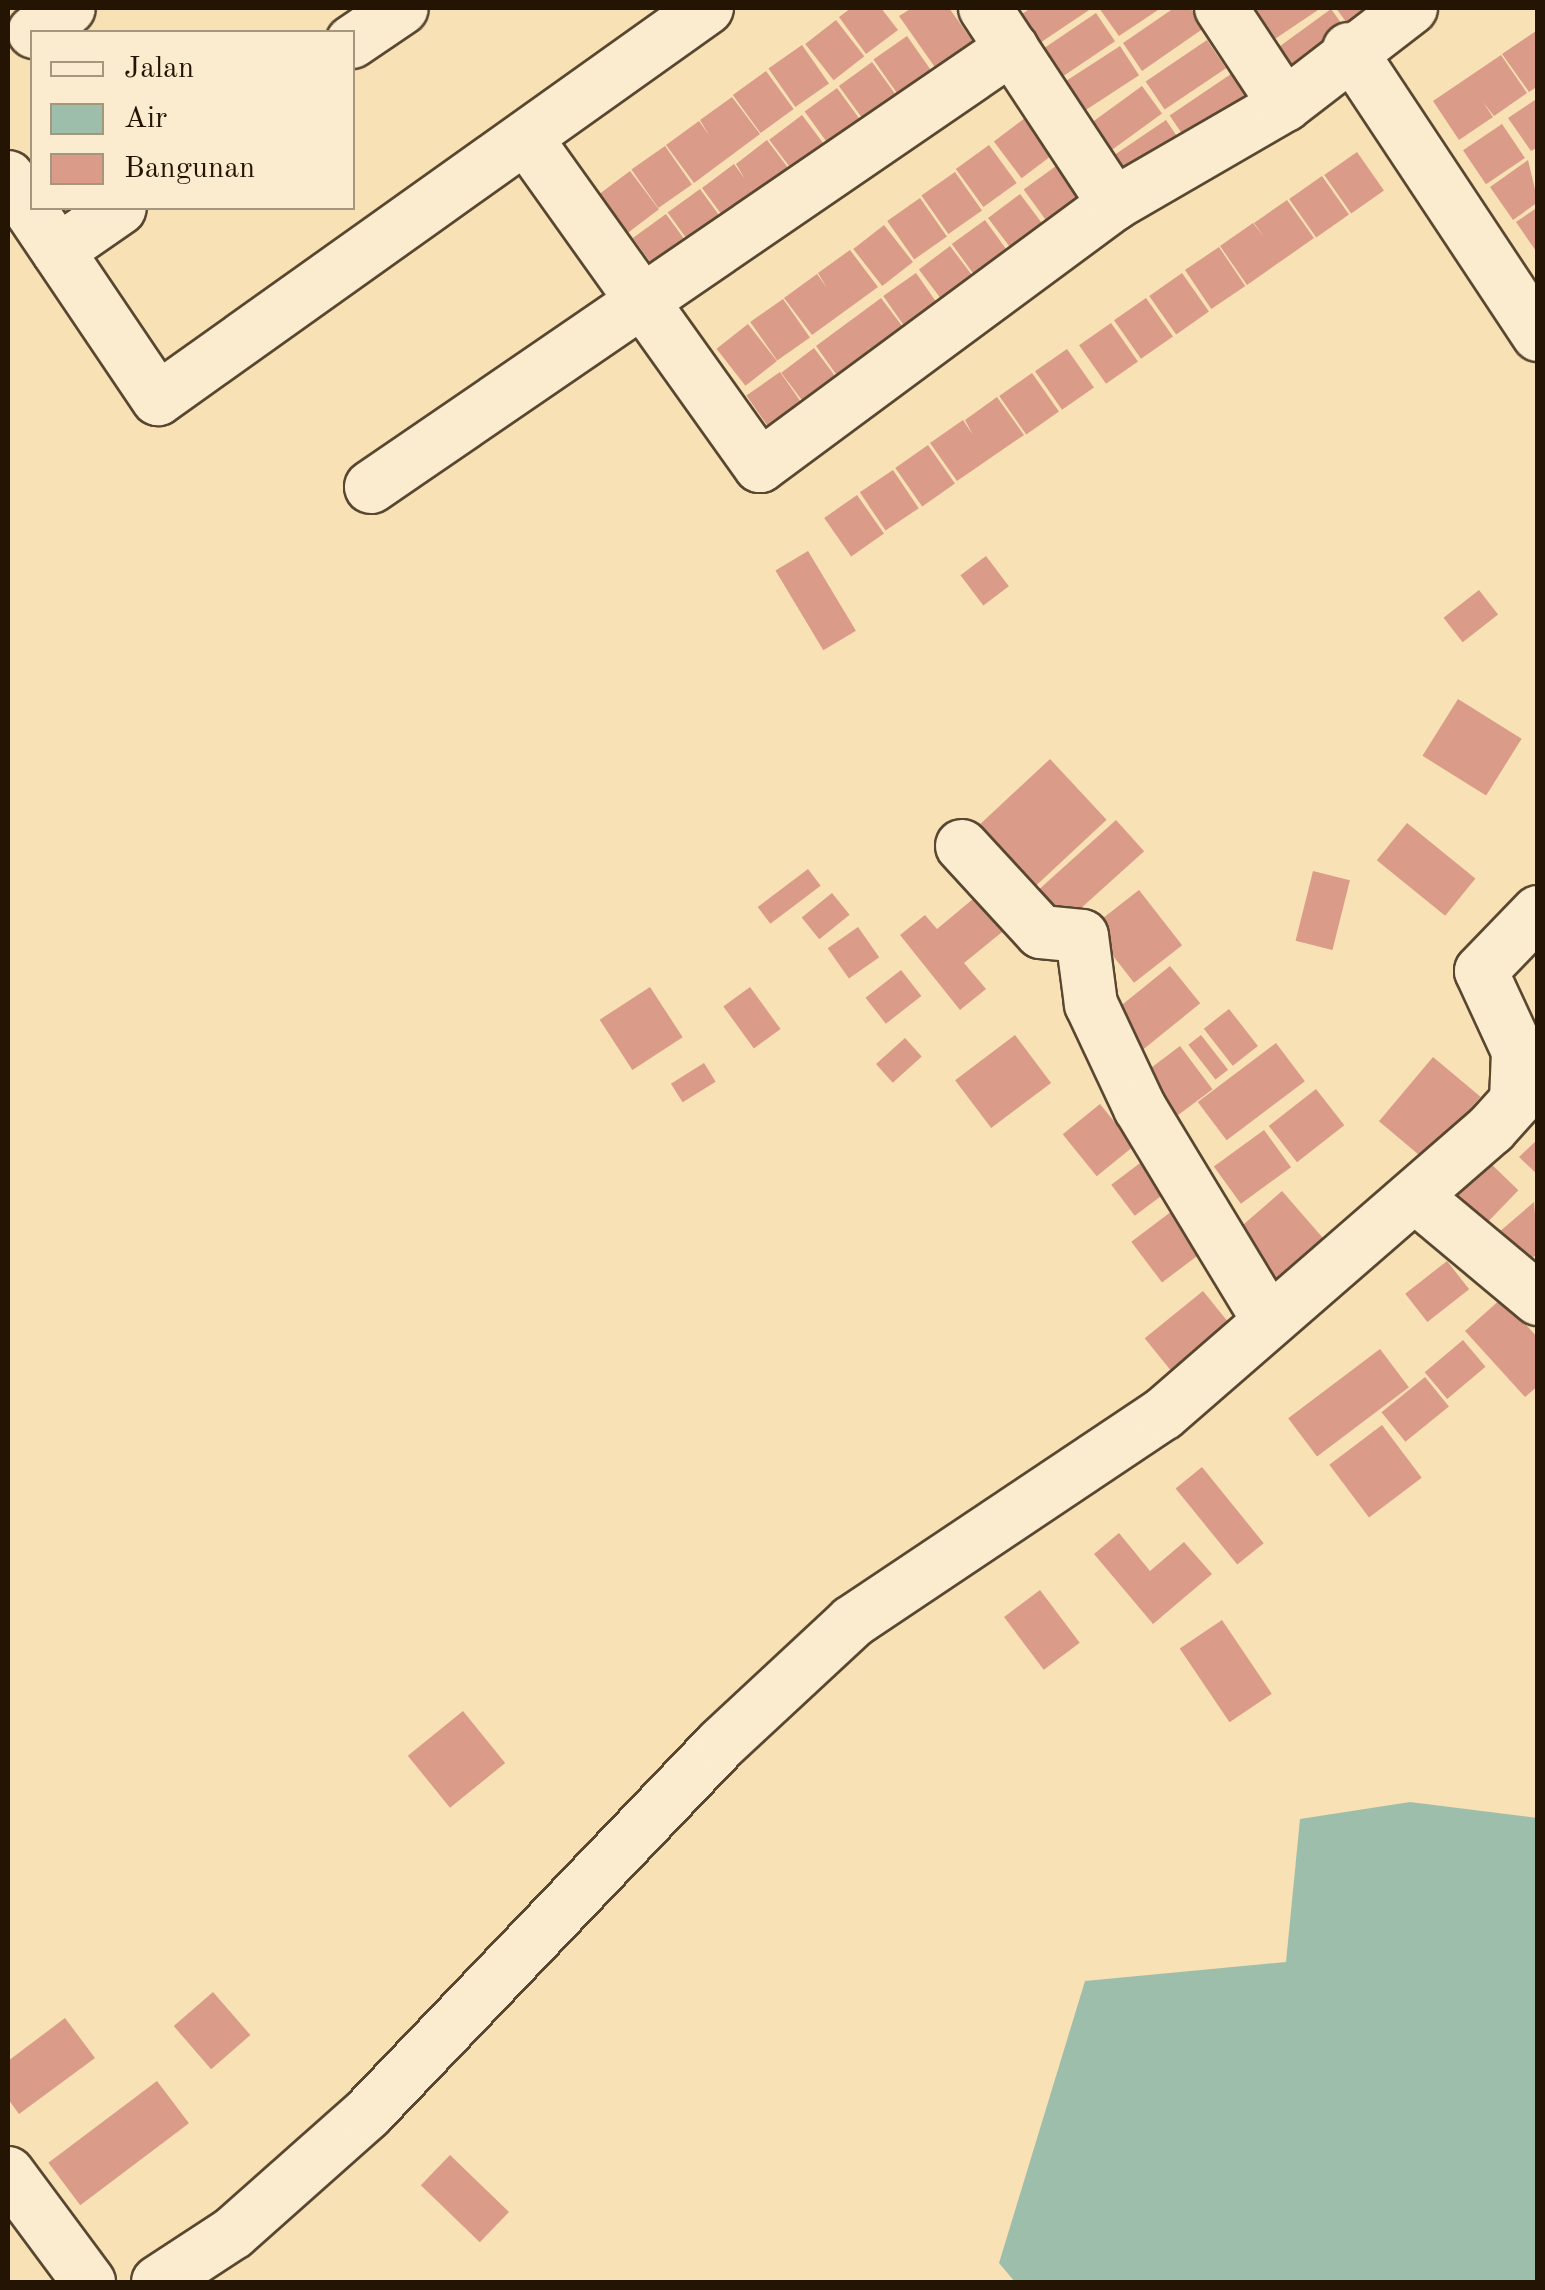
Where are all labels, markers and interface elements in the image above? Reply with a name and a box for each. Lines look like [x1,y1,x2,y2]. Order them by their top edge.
legend [30,30,355,210]
text: Jalan [124,54,194,84]
text: Air [124,104,167,134]
text: Bangunan [124,154,255,184]

